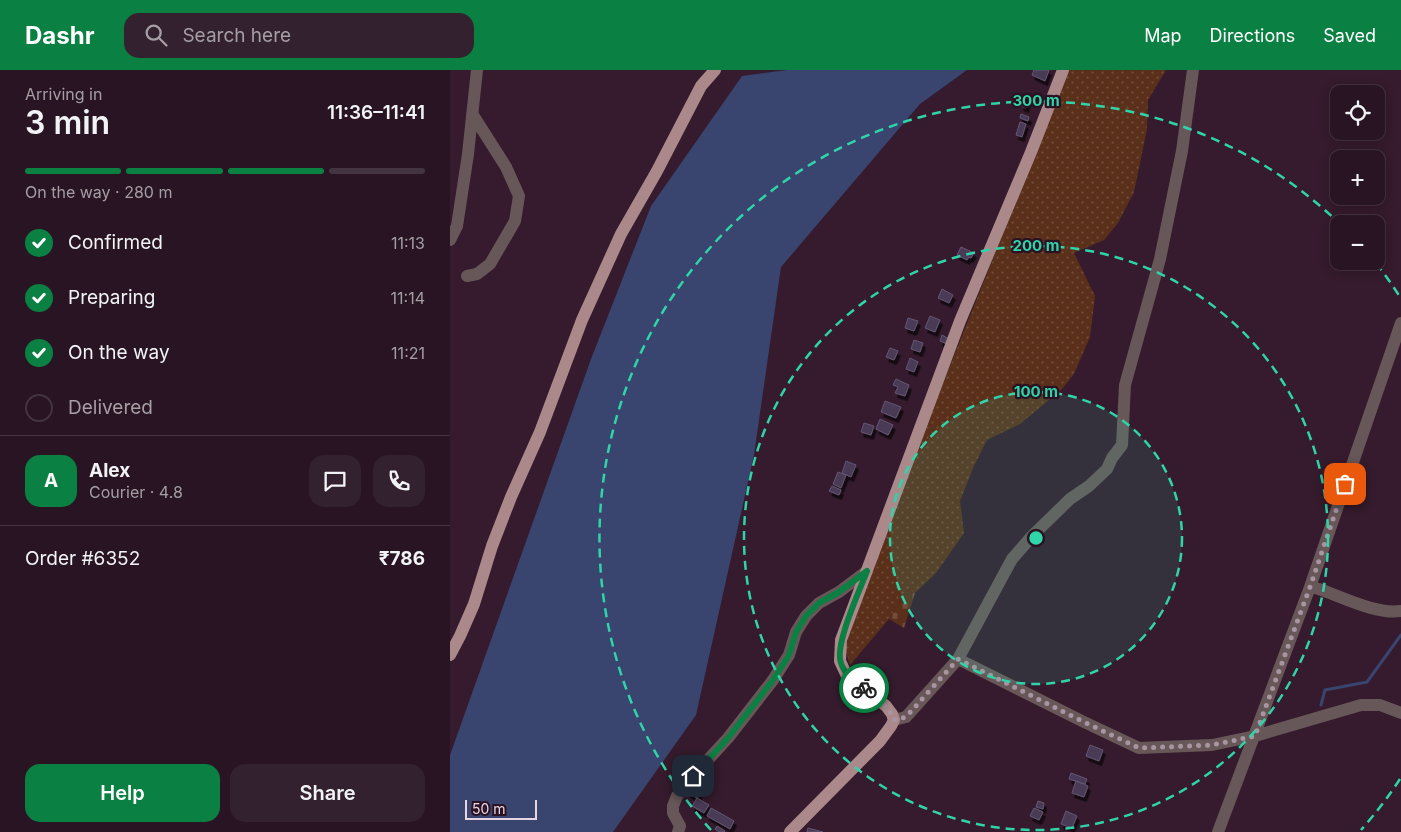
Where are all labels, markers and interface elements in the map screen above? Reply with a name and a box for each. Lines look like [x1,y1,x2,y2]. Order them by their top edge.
search box [124,13,474,58]
text: Dashr [25,21,94,50]
icon: search [142,21,170,49]
text: Search here [182,24,291,47]
text: Map [1144,25,1182,46]
text: Directions [1210,25,1295,46]
text: Saved [1323,25,1376,46]
text: Arriving in [25,84,102,104]
map controls [1330,85,1385,270]
button: locate [1330,85,1385,140]
text: 300 m [1012,91,1060,110]
text: 11:36–11:41 [327,101,425,124]
text: 3 min [25,103,110,142]
button: + [1330,150,1385,205]
text: On the way · 280 m [25,182,172,202]
button: − [1330,215,1385,270]
icon: check [25,229,53,257]
text: Confirmed [68,231,163,254]
text: 11:13 [391,233,425,253]
text: 200 m [1013,236,1059,255]
icon: check [25,284,53,312]
text: Preparing [68,286,155,309]
text: 11:14 [391,288,425,308]
icon: check [25,339,53,367]
text: On the way [68,341,170,364]
text: 11:21 [391,343,425,363]
text: 100 m [1014,382,1058,401]
text: Delivered [68,396,153,419]
button: chat [309,455,361,507]
button: phone [373,455,425,507]
text: Alex [89,459,130,482]
pin [1324,463,1366,505]
text: A [44,469,58,492]
icon: bag [1331,470,1359,498]
text: Courier · 4.8 [89,482,183,502]
centre of rings [1027,529,1045,547]
text: Order #6352 [25,547,140,570]
text: ₹786 [379,547,425,570]
courier [839,663,889,713]
icon: bike [850,674,878,702]
pin [672,755,714,797]
icon: home [679,762,707,790]
button: Help [25,764,220,822]
button: Share [230,764,425,822]
scale bar [465,797,538,820]
text: 50 m [472,800,506,817]

